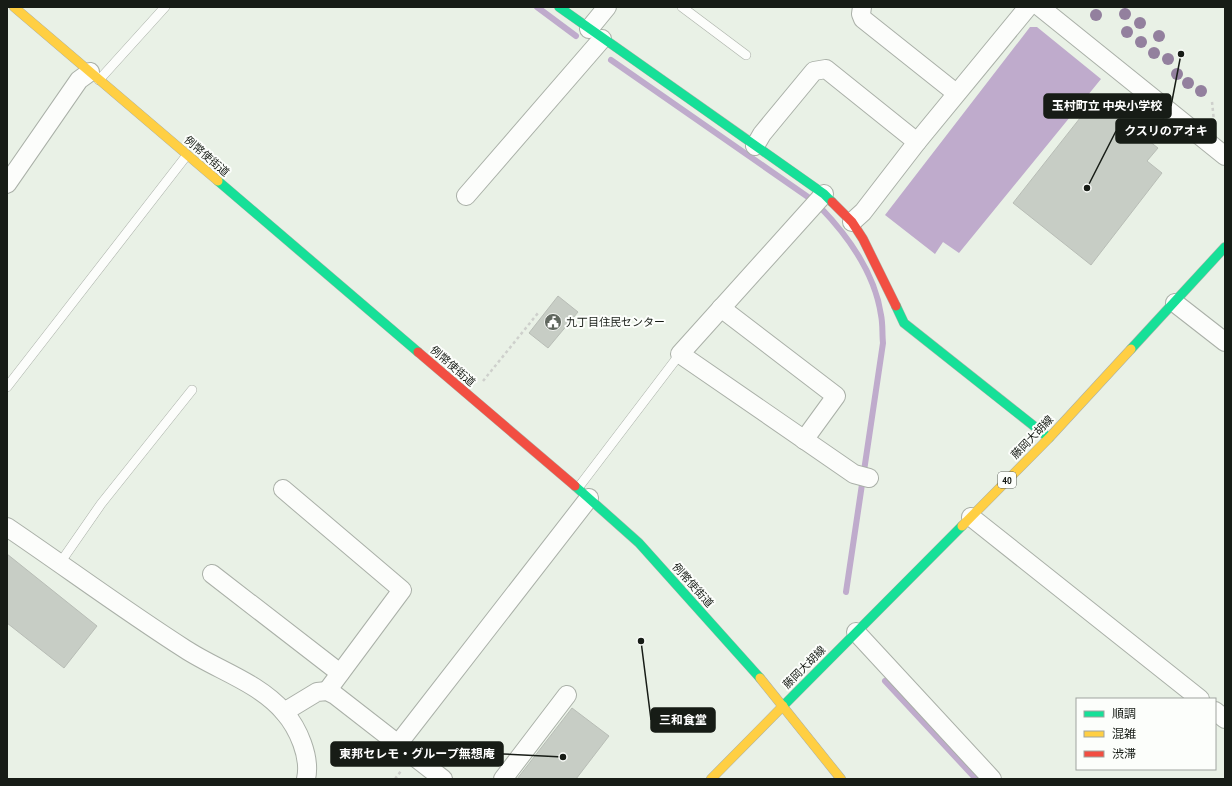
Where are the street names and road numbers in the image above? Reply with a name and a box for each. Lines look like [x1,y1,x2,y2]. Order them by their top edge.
street label: 例幣使街道 [182,133,232,179]
street label: 例幣使街道 [428,343,478,389]
street label: 藤岡大胡線 [1008,412,1056,462]
road number: 40 [998,472,1016,488]
street label: 例幣使街道 [669,560,717,610]
street label: 藤岡大胡線 [780,643,828,691]

